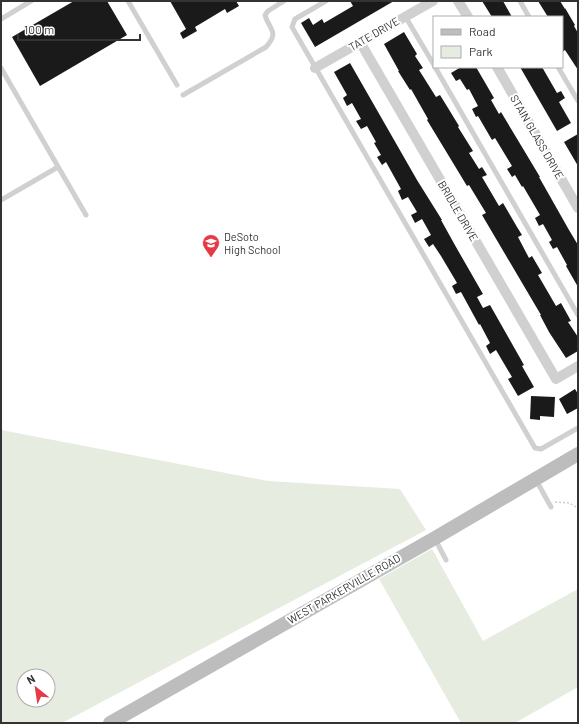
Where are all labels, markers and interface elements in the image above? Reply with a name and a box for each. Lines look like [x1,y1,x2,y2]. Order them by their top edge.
street label: TATE DRIVE [346,14,402,53]
scale bar [18,16,140,42]
legend [433,16,563,68]
text: 100 m [24,22,54,36]
text: Road [469,24,496,38]
text: Park [469,44,493,58]
street label: STAIN GLASS DRIVE [508,92,567,181]
street label: BRIDLE DRIVE [436,178,481,244]
place label: DeSoto High School [224,230,281,256]
school or university icon: DeSoto High School [201,233,221,258]
street label: WEST PARKERVILLE ROAD [285,551,403,626]
north arrow [16,668,56,708]
text: N [24,671,37,686]

